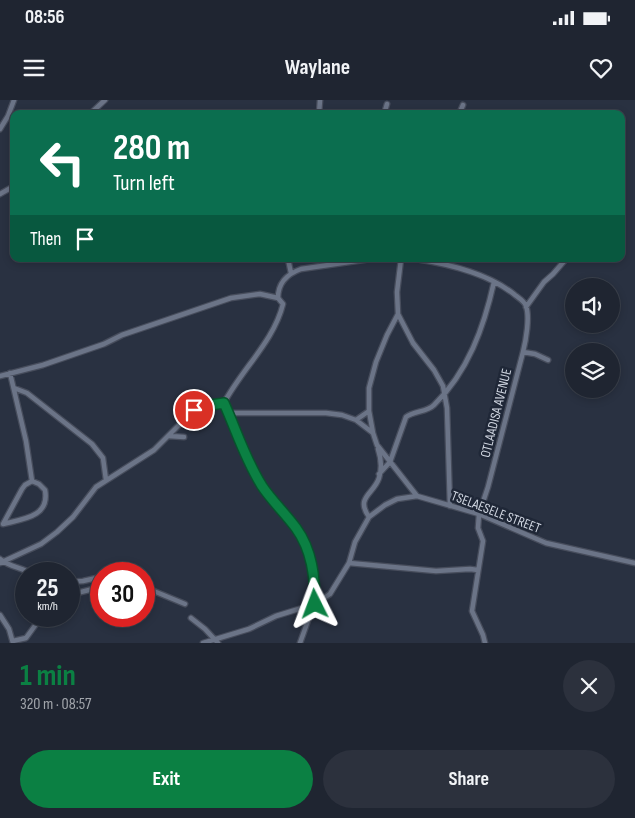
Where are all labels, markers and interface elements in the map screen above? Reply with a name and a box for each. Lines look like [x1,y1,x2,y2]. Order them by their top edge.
text: 08:56 [25,6,65,29]
icon: menu [20,54,48,82]
text: Waylane [285,54,350,81]
icon: heart [587,54,615,82]
text: 280 m [113,127,190,170]
icon: left [30,130,95,195]
text: Turn left [113,170,175,197]
icon: arrive [71,225,99,253]
text: Then [30,228,61,251]
map controls [565,278,620,398]
button: sound [565,278,620,333]
button: layers [565,343,620,398]
street label: OTLAADISA AVENUE [477,366,515,459]
pin [173,389,215,431]
icon: arrive [180,396,208,424]
street label: TSELAESELE STREET [449,487,544,537]
speed limit sign: 30 [90,562,155,627]
text: 25 [37,573,58,604]
position arrow [288,577,340,629]
text: km/h [37,599,58,614]
text: 1 min [20,658,76,694]
button: close [563,660,615,712]
text: 320 m · 08:57 [20,695,91,714]
button: Exit [20,750,313,808]
button: Share [323,750,615,808]

